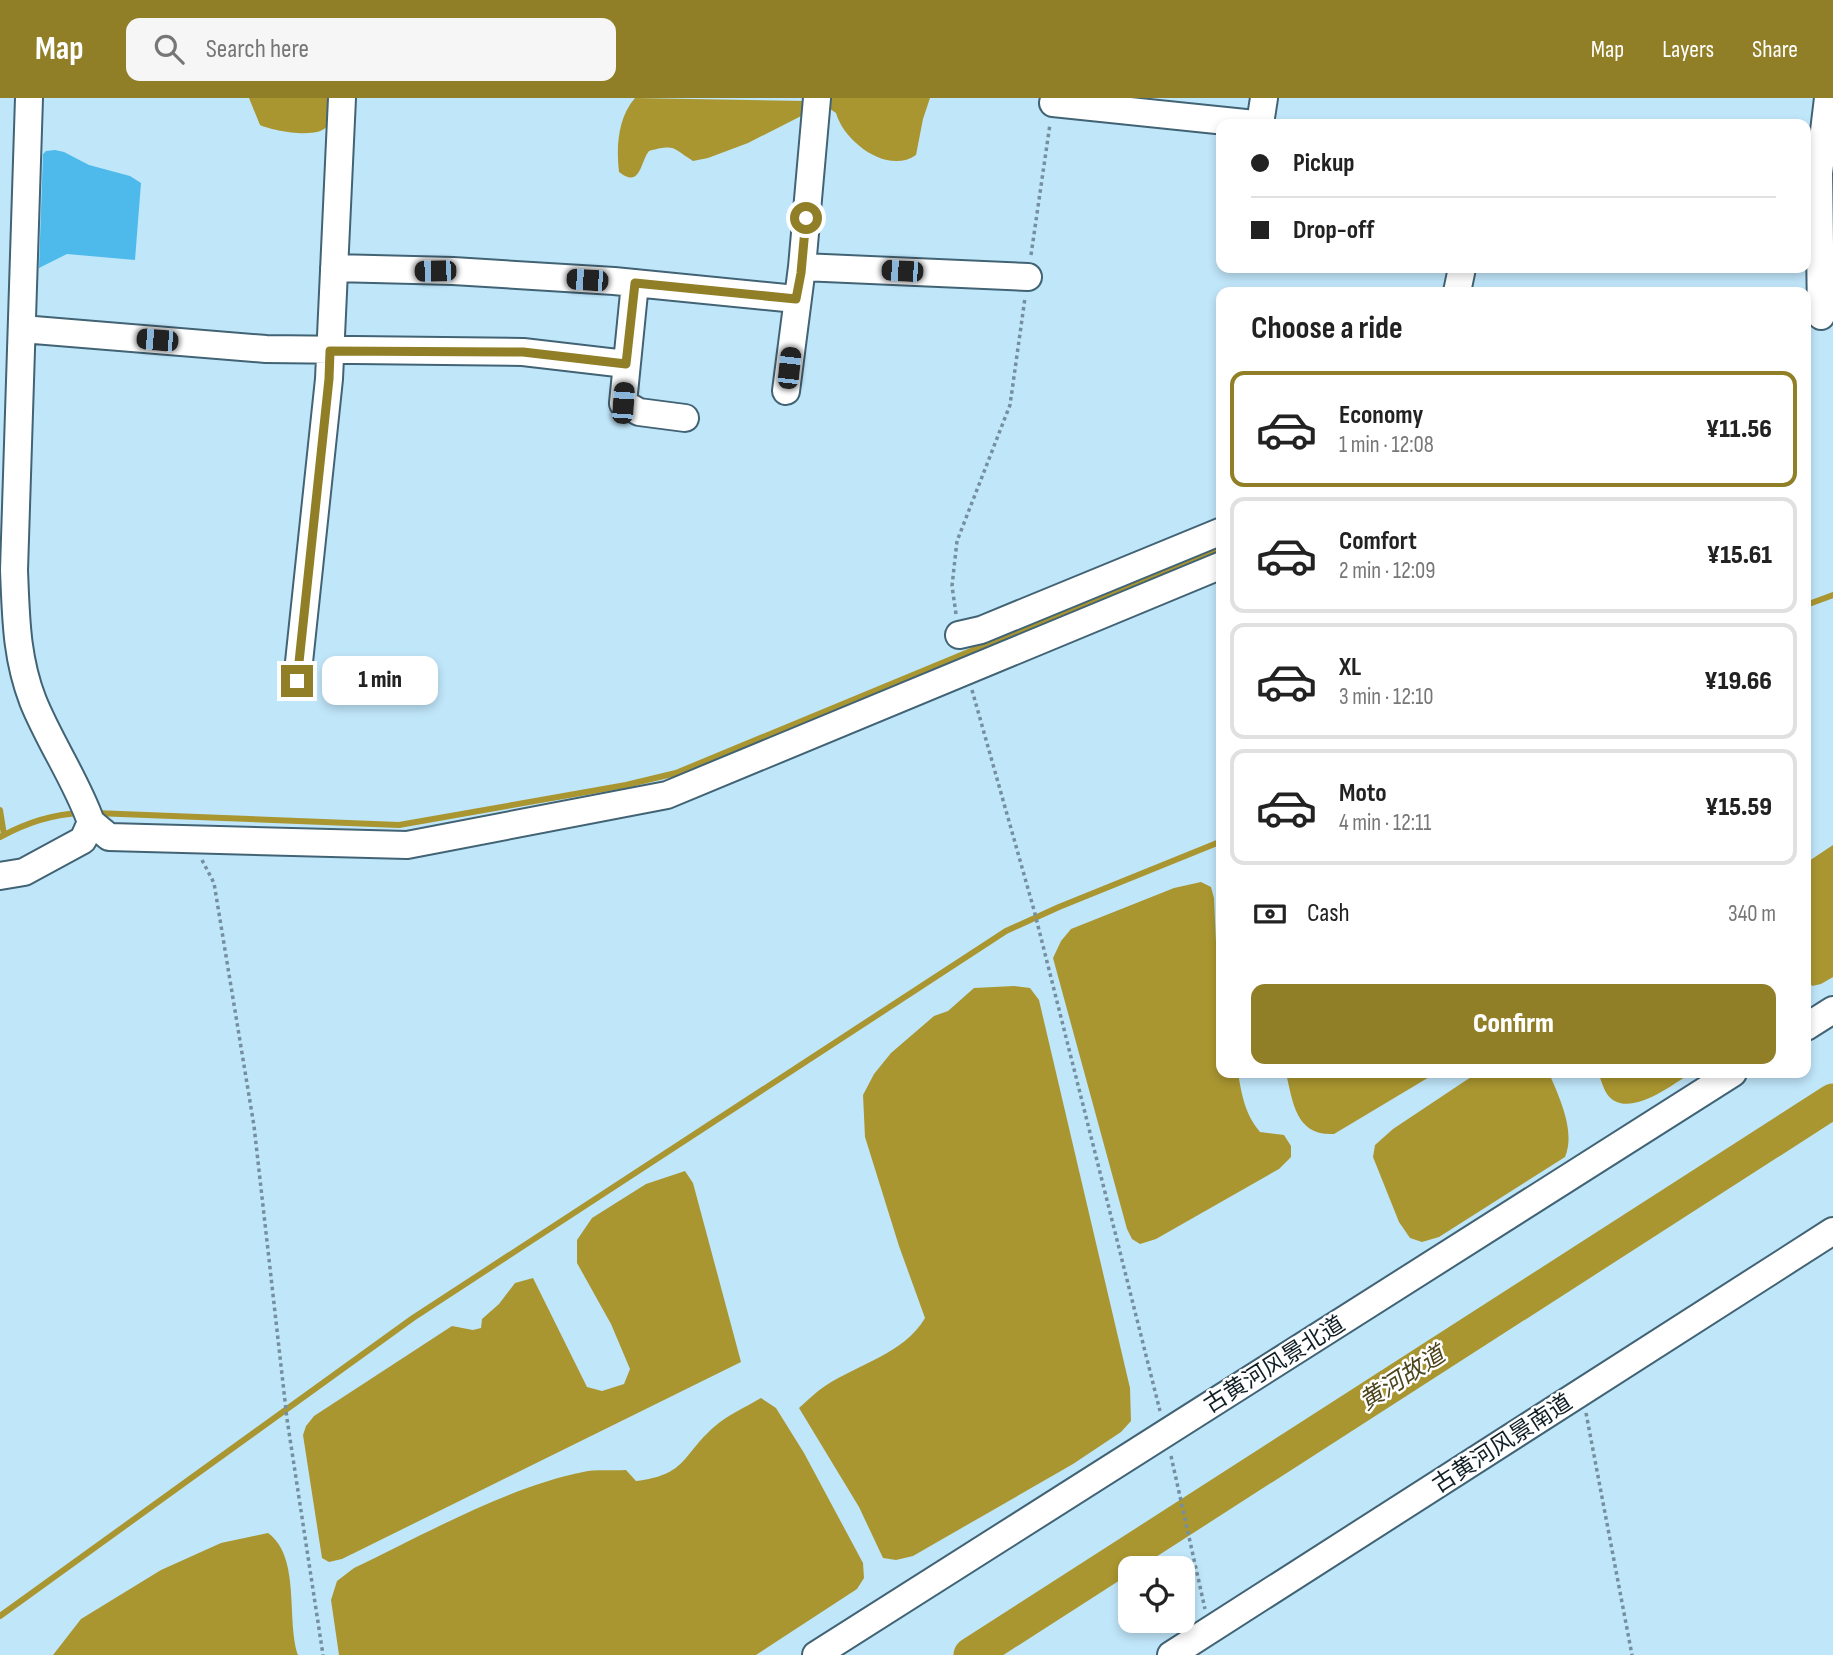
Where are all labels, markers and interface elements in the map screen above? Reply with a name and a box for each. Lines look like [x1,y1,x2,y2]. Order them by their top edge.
search box [126,18,616,81]
text: Map [35,29,84,69]
icon: search [150,30,188,68]
text: Search here [206,34,309,65]
text: Map [1591,35,1624,64]
text: Layers [1662,35,1714,64]
text: Share [1752,35,1798,64]
text: Pickup [1293,148,1355,179]
route start [790,202,822,234]
text: Drop-off [1293,215,1374,246]
car [881,259,924,283]
car [414,260,457,282]
car [566,268,609,292]
text: Choose a ride [1251,309,1403,348]
car [136,328,179,352]
car [777,346,802,390]
car [612,381,635,425]
icon: car [1255,398,1318,461]
text: Economy [1339,400,1423,431]
text: ¥11.56 [1706,414,1772,445]
text: 1 min · 12:08 [1339,431,1434,459]
icon: car [1255,524,1318,587]
text: Comfort [1339,526,1417,557]
text: ¥15.61 [1707,540,1772,571]
text: 2 min · 12:09 [1339,557,1435,585]
icon: car [1255,650,1318,713]
text: XL [1339,652,1361,683]
callout: 1 min [322,656,437,706]
route end [281,665,313,697]
text: 1 min [358,666,402,694]
text: ¥19.66 [1704,666,1772,697]
text: 3 min · 12:10 [1339,683,1434,711]
icon: car [1255,776,1318,839]
text: Moto [1339,778,1387,809]
text: ¥15.59 [1705,792,1772,823]
text: 4 min · 12:11 [1339,809,1431,837]
icon: cash [1251,895,1289,933]
text: Cash [1307,898,1350,929]
text: 340 m [1728,900,1776,928]
button: Confirm [1251,984,1776,1064]
street label: 古黄河风景北道 [1199,1310,1350,1419]
water label: 黄河故道 [1354,1338,1453,1417]
street label: 古黄河风景南道 [1427,1388,1578,1499]
map controls [1118,1556,1195,1633]
button: locate [1118,1556,1195,1633]

